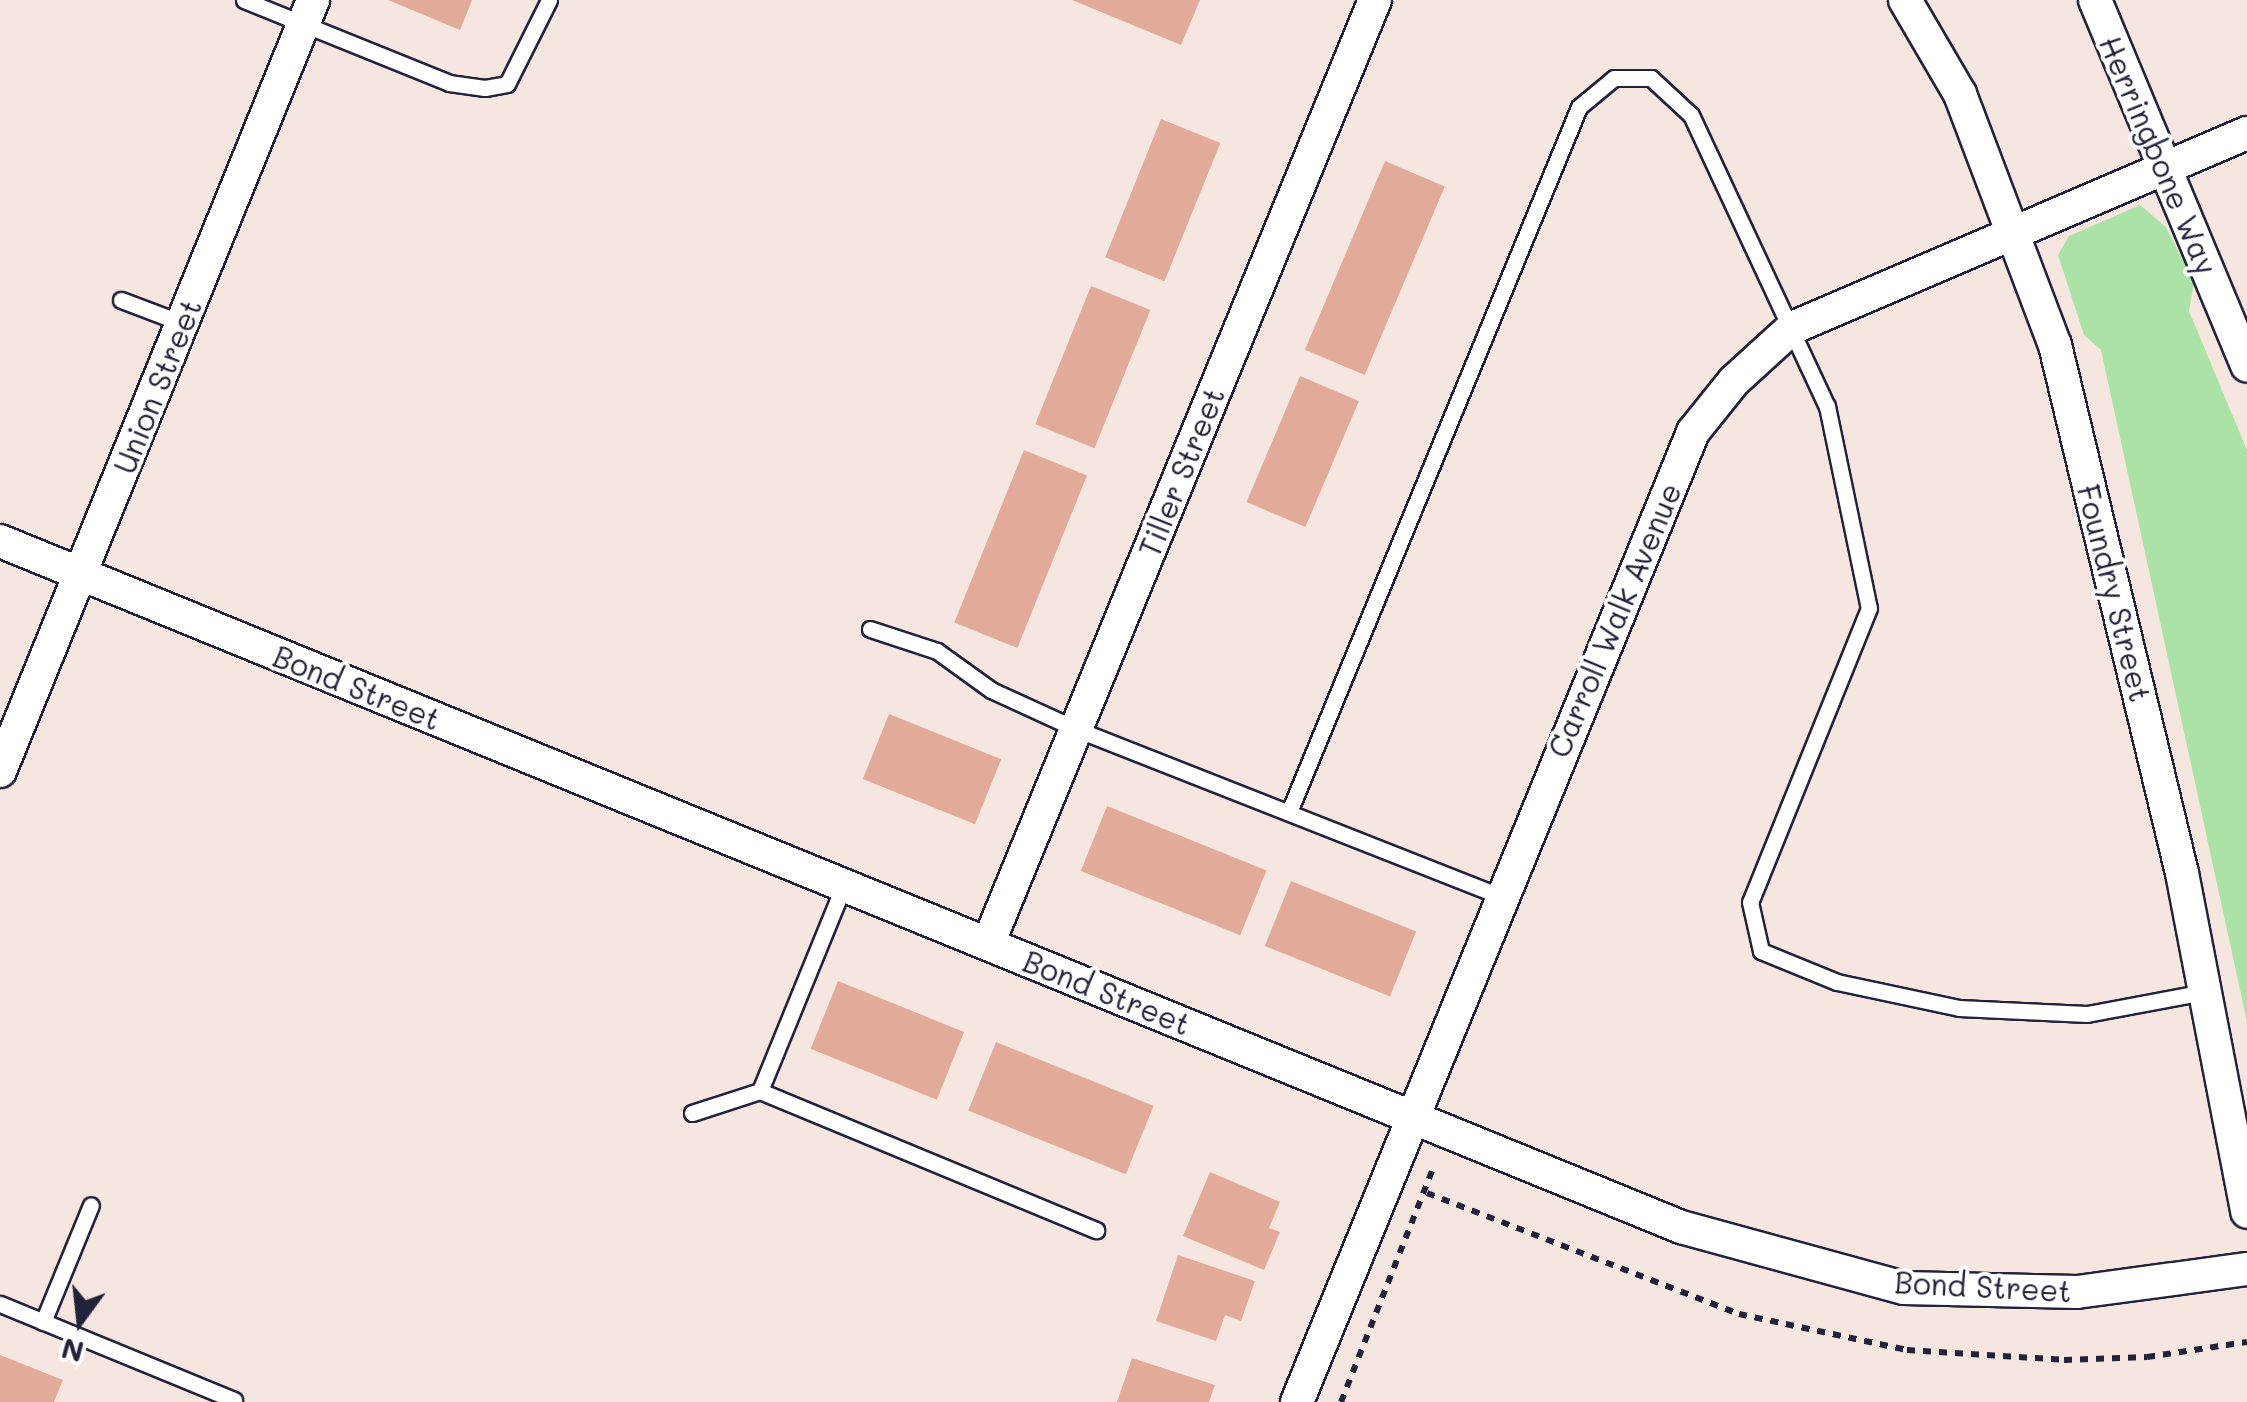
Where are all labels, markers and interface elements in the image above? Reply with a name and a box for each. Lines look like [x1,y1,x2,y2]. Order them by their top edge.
street label: Herringbone Way [2092,30,2226,280]
street label: Union Street [106,293,208,479]
street label: Tiller Street [1131,382,1231,562]
street label: Carroll Walk Avenue [1540,477,1688,763]
street label: Foundry Street [2071,481,2159,705]
street label: Bond Street [268,637,446,737]
street label: Bond Street [1018,942,1196,1042]
street label: Bond Street [1894,1263,2072,1309]
north arrow [30,1272,130,1372]
text: N [57,1331,87,1371]

